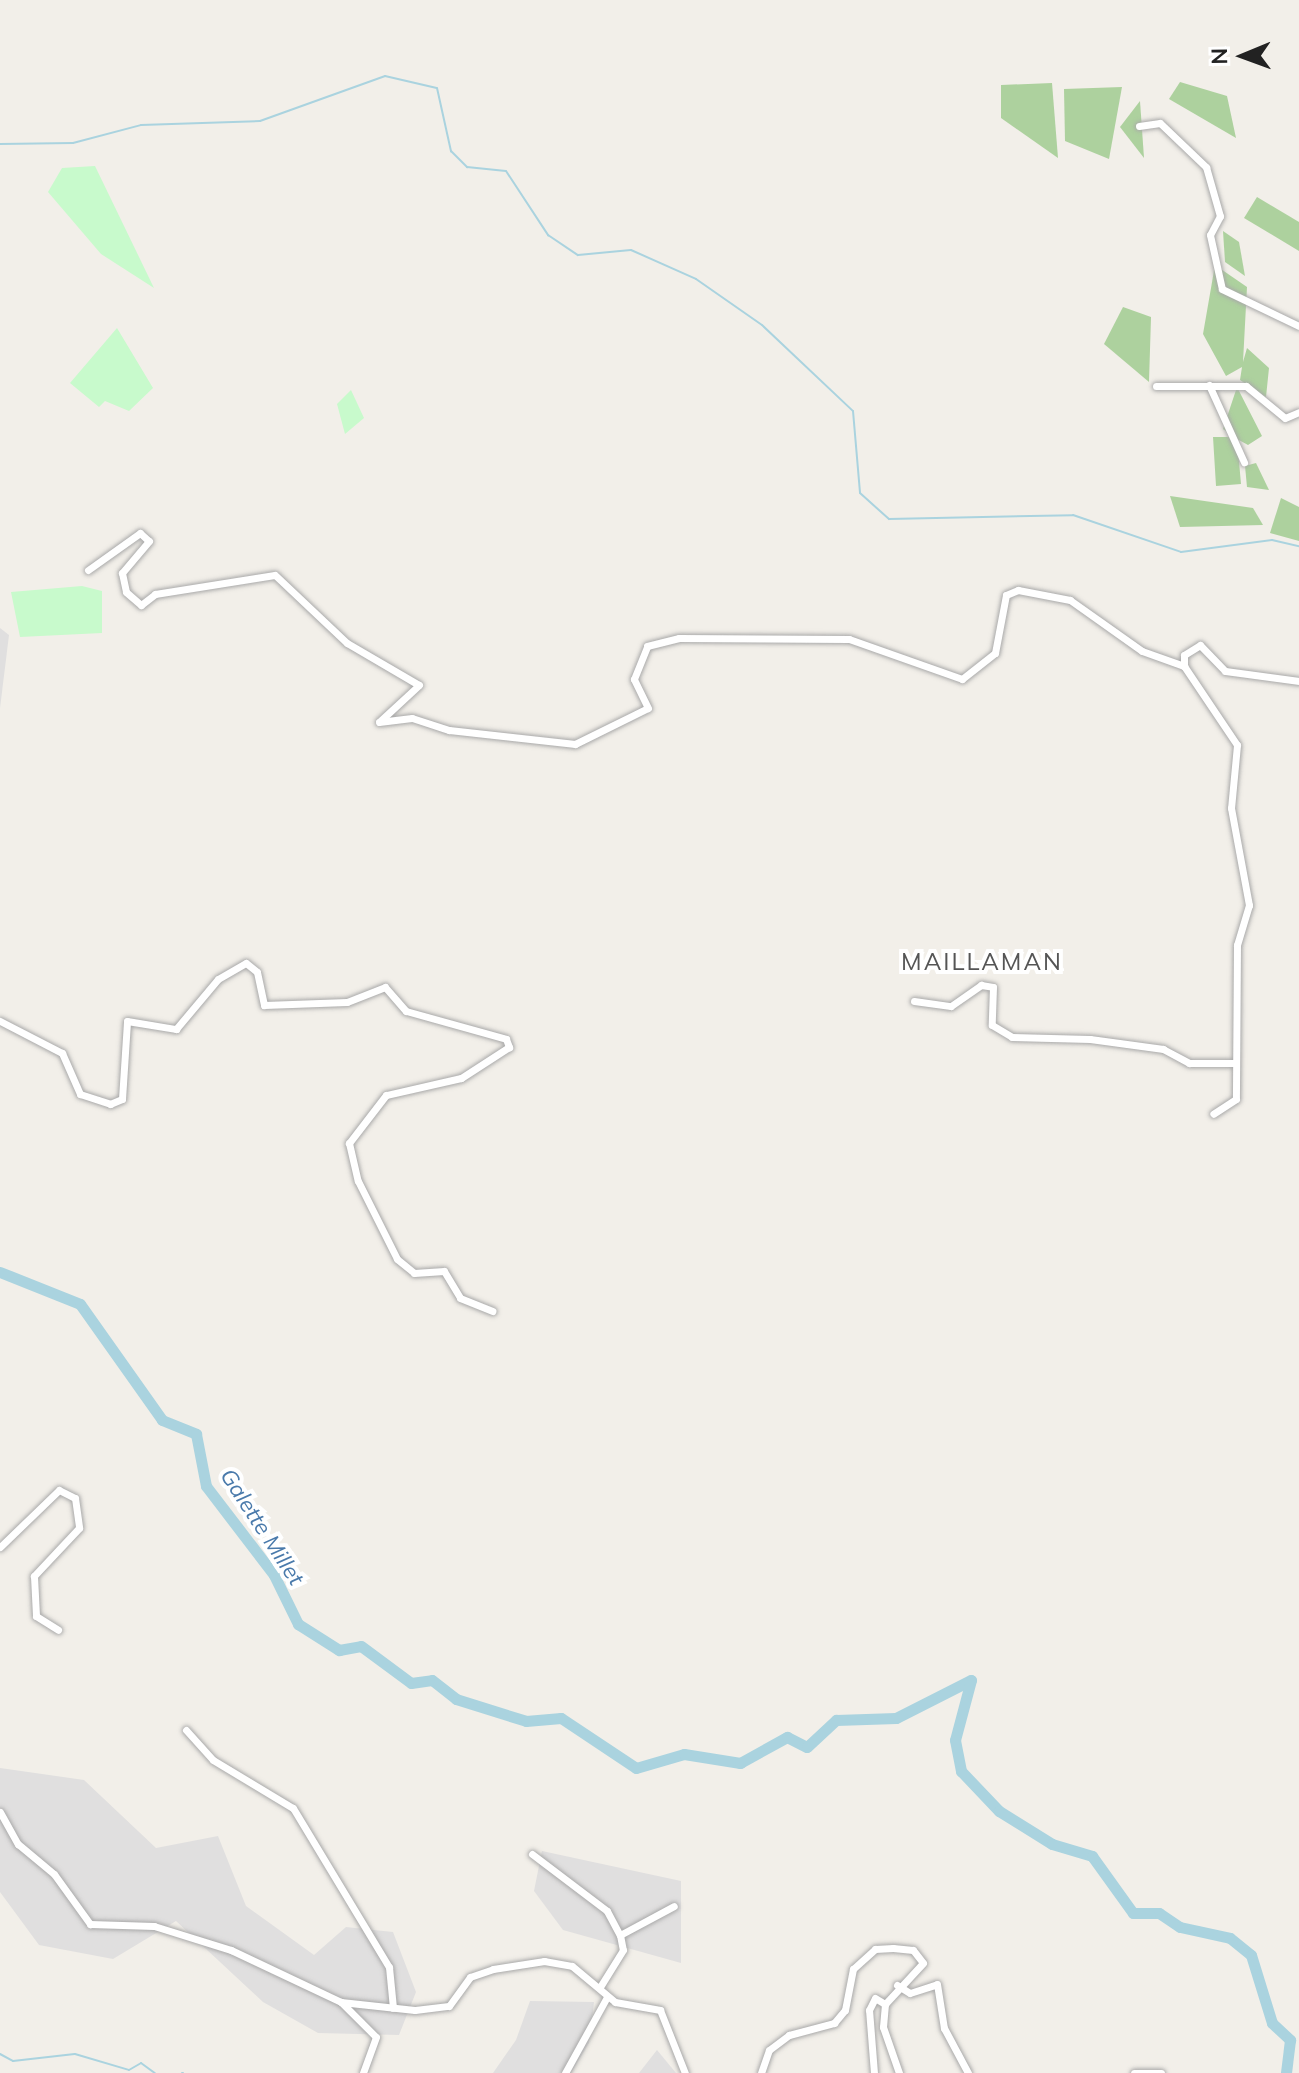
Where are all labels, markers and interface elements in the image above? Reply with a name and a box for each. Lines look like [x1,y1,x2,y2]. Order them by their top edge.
north arrow [1203,16,1283,96]
text: N [1205,48,1233,65]
district label: MAILLAMAN [901,948,1063,976]
water label: Galette Millet [215,1464,309,1590]

